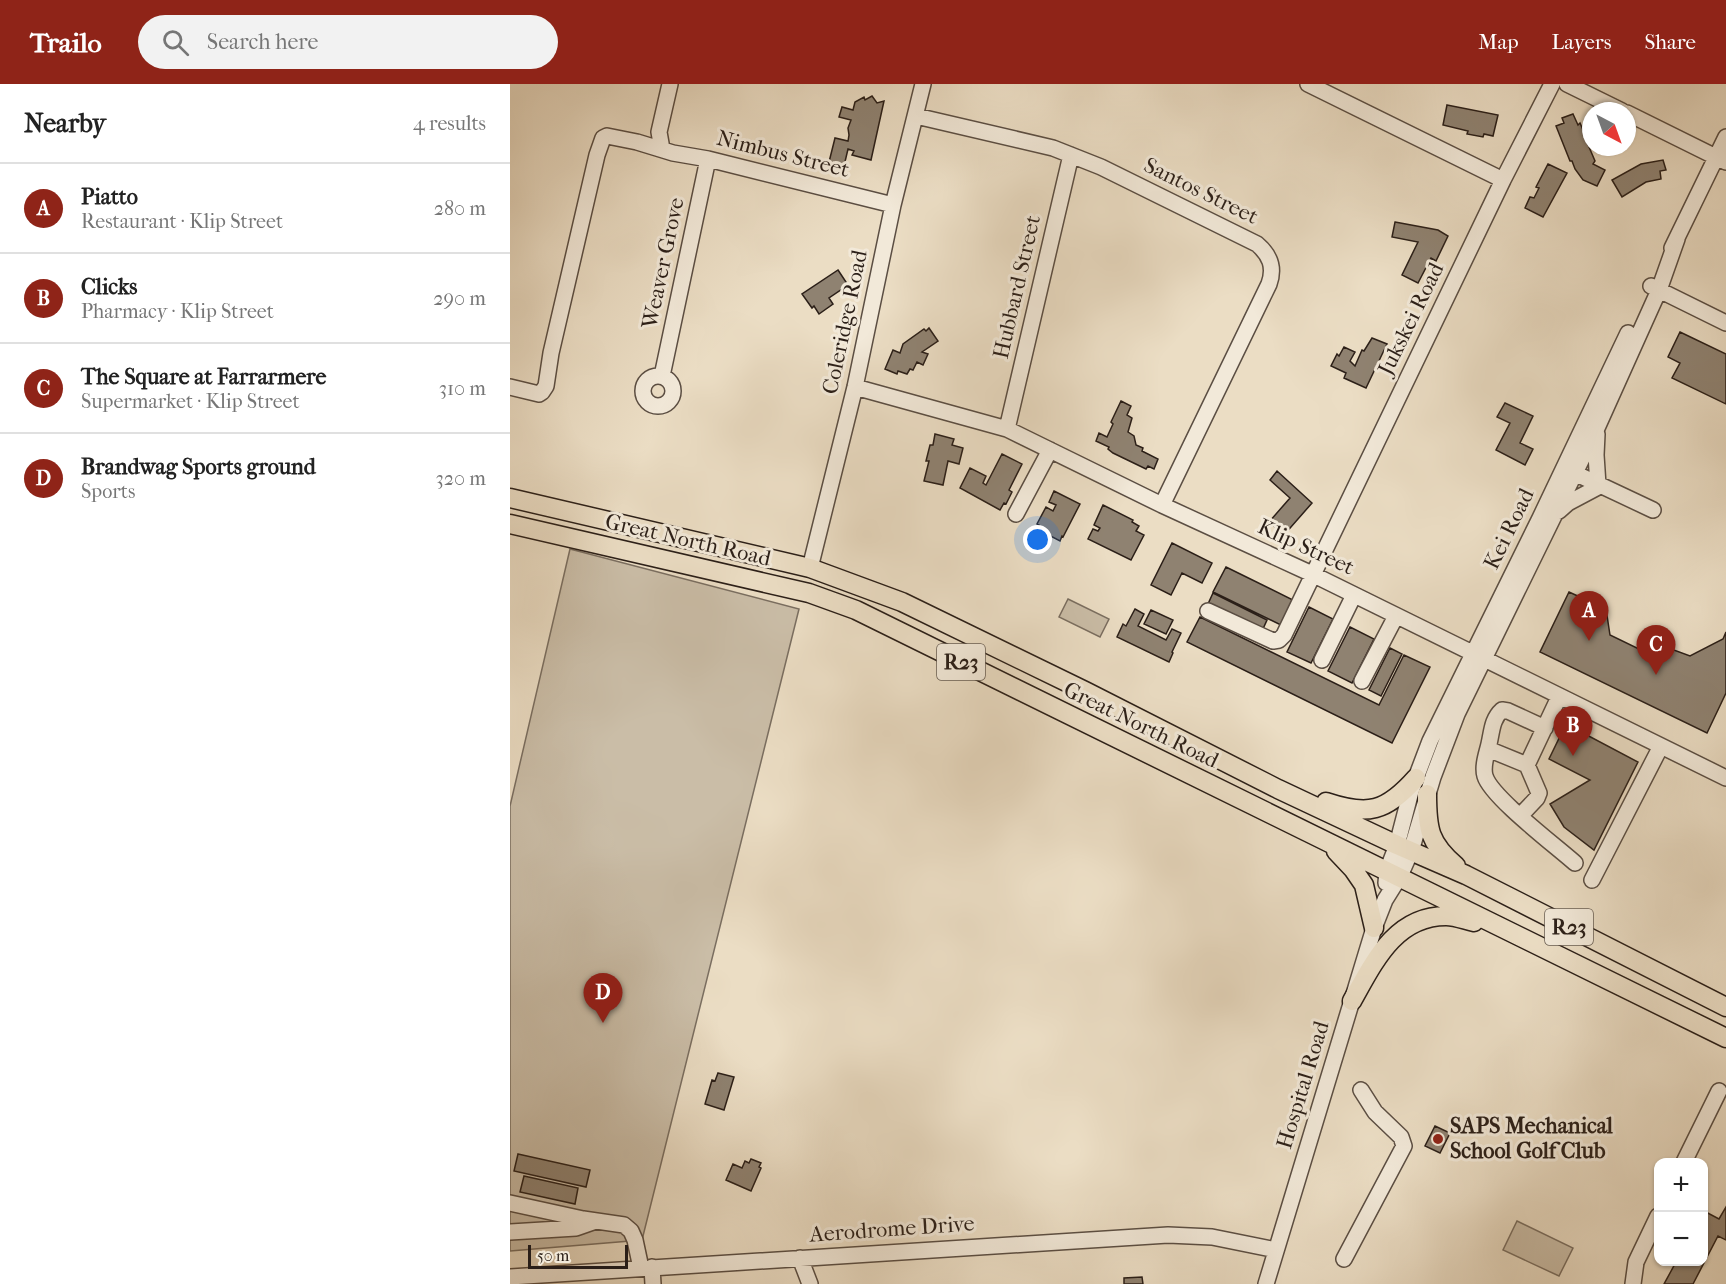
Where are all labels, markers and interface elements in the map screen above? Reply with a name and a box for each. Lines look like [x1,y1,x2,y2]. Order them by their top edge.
search box [138,15,558,69]
text: Trailo [30,26,102,59]
icon: search [159,26,192,59]
text: Search here [207,29,318,55]
text: Map [1478,30,1519,54]
text: Layers [1552,30,1611,54]
text: Share [1644,30,1696,54]
north arrow [1582,102,1636,156]
text: Nearby [24,108,106,139]
text: 4 results [413,112,486,135]
street label: Nimbus Street [714,125,852,183]
street label: Santos Street [1140,152,1263,230]
text: Piatto [81,184,138,210]
street label: Weaver Grove [636,195,690,332]
text: A [37,197,50,220]
text: 280 m [434,197,486,220]
text: Restaurant · Klip Street [81,210,283,233]
street label: Hubbard Street [988,213,1046,361]
street label: Coleridge Road [817,247,873,396]
street label: Jukskei Road [1372,258,1450,381]
text: Clicks [81,274,137,300]
text: B [37,287,50,310]
text: 290 m [433,287,486,310]
text: Pharmacy · Klip Street [81,300,274,323]
text: The Square at Farrarmere [81,364,326,390]
text: C [37,377,50,400]
text: 310 m [439,377,486,400]
text: Supermarket · Klip Street [81,390,300,413]
text: Brandwag Sports ground [81,454,316,480]
text: D [36,467,51,490]
text: 320 m [436,467,486,490]
text: Sports [81,480,135,503]
street label: Kei Road [1478,483,1540,574]
street label: Great North Road [603,508,774,572]
street label: Klip Street [1254,513,1358,581]
your location [1023,525,1052,554]
pin: A [1570,592,1608,641]
pin: C [1636,626,1676,675]
road number: R23 [937,644,985,680]
street label: Great North Road [1059,676,1224,774]
pin: B [1554,706,1592,756]
road number: R23 [1545,909,1593,945]
pin: D [584,974,622,1023]
street label: Hospital Road [1271,1017,1335,1152]
place label: SAPS Mechanical School Golf Club [1450,1113,1614,1164]
marker: SAPS Mechanical School Golf Club [1431,1132,1445,1146]
map controls [1654,1158,1708,1266]
button: + [1654,1158,1708,1212]
street label: Aerodrome Drive [808,1210,975,1248]
button: − [1654,1212,1708,1266]
scale bar [528,1242,628,1270]
text: 50 m [537,1246,569,1265]

